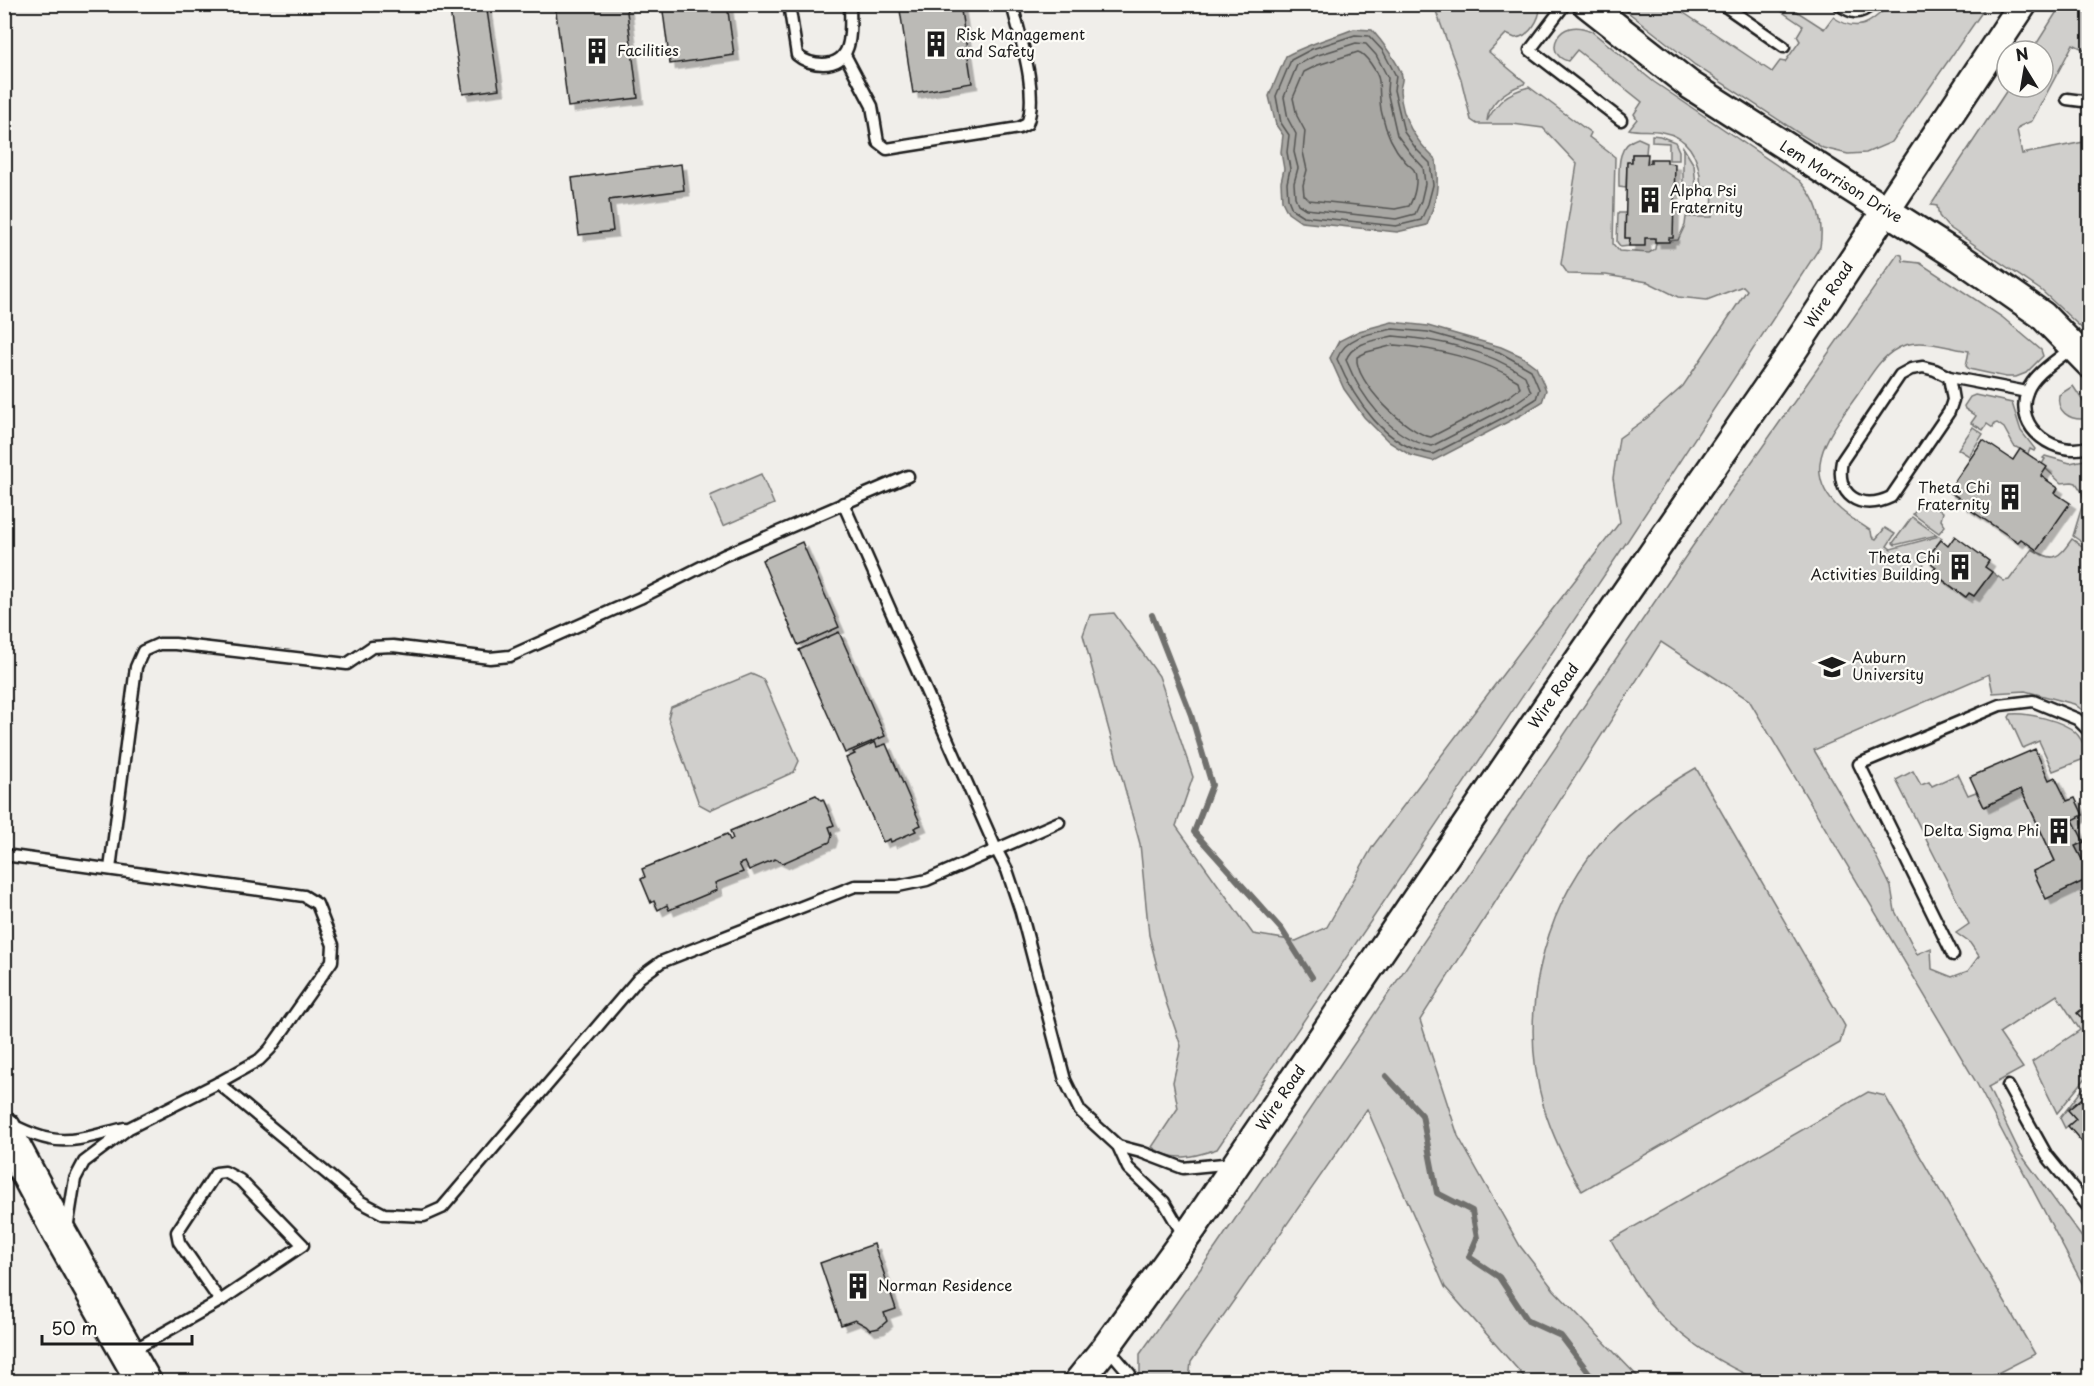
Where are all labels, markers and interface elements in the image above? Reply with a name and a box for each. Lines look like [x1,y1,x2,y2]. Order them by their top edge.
place label: Risk Management and Safety [956,22,1085,62]
building icon: Risk Management and Safety [921,29,951,59]
building icon: Facilities [582,36,612,66]
place label: Facilities [617,38,679,61]
north arrow [1995,39,2055,99]
text: N [2013,40,2030,66]
street label: Lem Morrison Drive [1776,134,1908,228]
place label: Alpha Psi Fraternity [1670,178,1743,218]
building icon: Alpha Psi Fraternity [1635,185,1665,215]
street label: Wire Road [1798,256,1858,332]
place label: Theta Chi Fraternity [1917,475,1990,515]
building icon: Theta Chi Fraternity [1995,482,2025,512]
place label: Theta Chi Activities Building [1810,545,1940,585]
building icon: Theta Chi Activities Building [1945,552,1975,582]
place label: Auburn University [1852,645,1924,685]
school or university icon: Auburn University [1817,652,1847,682]
street label: Wire Road [1522,658,1584,733]
building icon: Delta Sigma Phi [2044,816,2074,846]
place label: Delta Sigma Phi [1923,818,2039,841]
street label: Wire Road [1249,1060,1310,1135]
building icon: Norman Residence [843,1271,873,1301]
place label: Norman Residence [878,1273,1012,1296]
scale bar [42,1308,192,1346]
text: 50 m [51,1314,98,1341]

